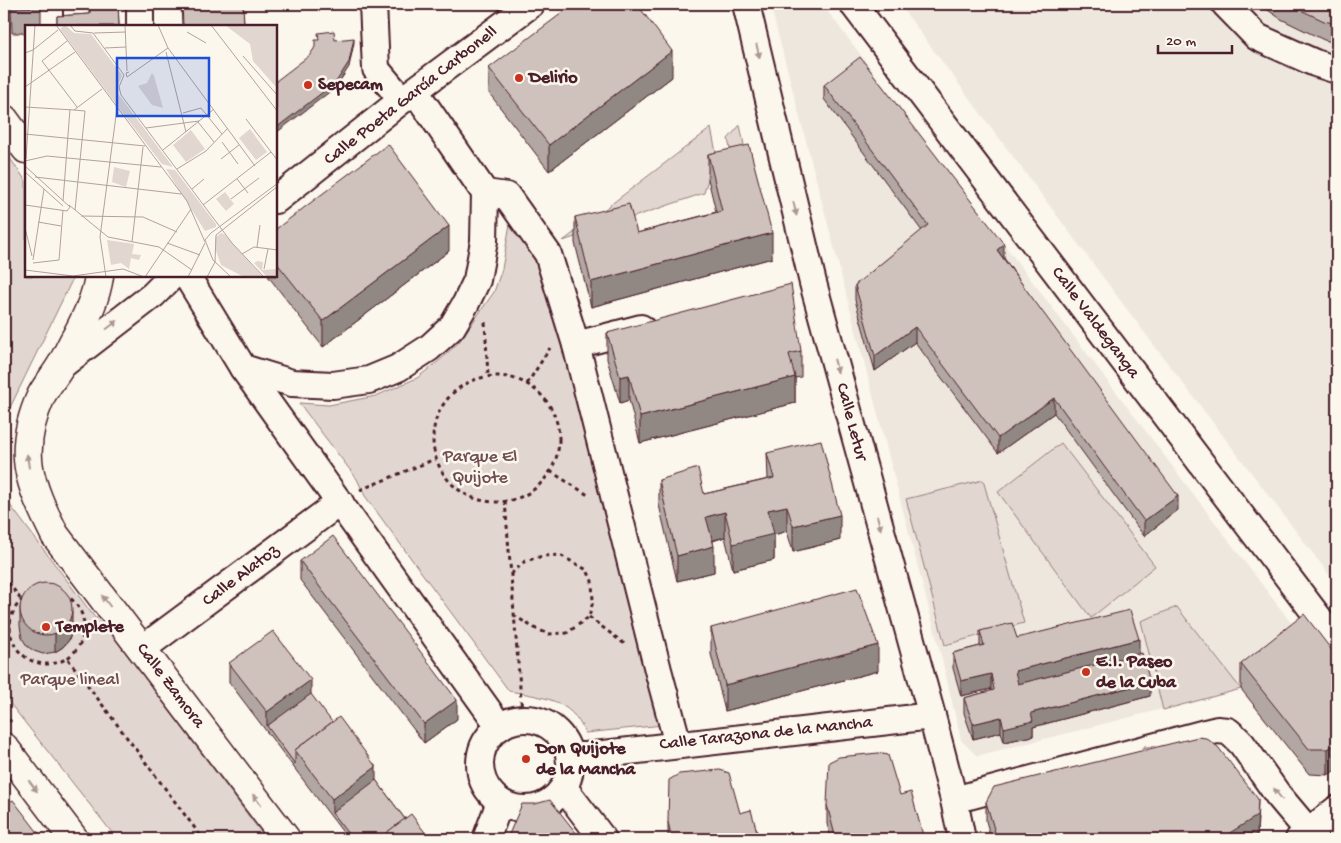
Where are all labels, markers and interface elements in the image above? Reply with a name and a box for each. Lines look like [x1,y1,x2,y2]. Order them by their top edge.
street label: Calle Poeta García Carbonell [320,22,502,170]
scale bar [1158,22,1232,54]
inset map [25,25,278,278]
text: 20 m [1166,33,1196,51]
one-way arrow [754,43,762,58]
place label: Delirio [527,68,578,89]
marker: Delirio [513,72,525,84]
place label: Sepecam [318,75,383,96]
marker: Sepecam [302,79,314,91]
one-way arrow [792,202,800,217]
street label: Calle Valdeganga [1046,263,1144,384]
one-way arrow [105,320,119,330]
one-way arrow [832,359,840,374]
street label: Calle Letur [831,381,872,465]
park label: Parque El Quijote [442,447,517,489]
one-way arrow [24,453,32,469]
one-way arrow [875,516,883,531]
street label: Calle Alatoz [199,540,284,612]
one-way arrow [101,594,111,608]
place label: Templete [54,617,124,638]
marker: Templete [40,621,52,633]
street label: Calle Zamora [131,639,209,734]
place label: E.I. Paseo de la Cuba [1096,652,1177,694]
marker: E.I. Paseo de la Cuba [1080,666,1092,678]
park label: Parque lineal [20,670,119,691]
street label: Calle Tarazona de la Mancha [659,712,874,756]
place label: Don Quijote de la Mancha [534,739,636,781]
one-way arrow [1141,744,1156,752]
marker: Don Quijote de la Mancha [520,753,532,765]
one-way arrow [28,779,39,792]
one-way arrow [1272,788,1283,801]
one-way arrow [252,793,262,807]

